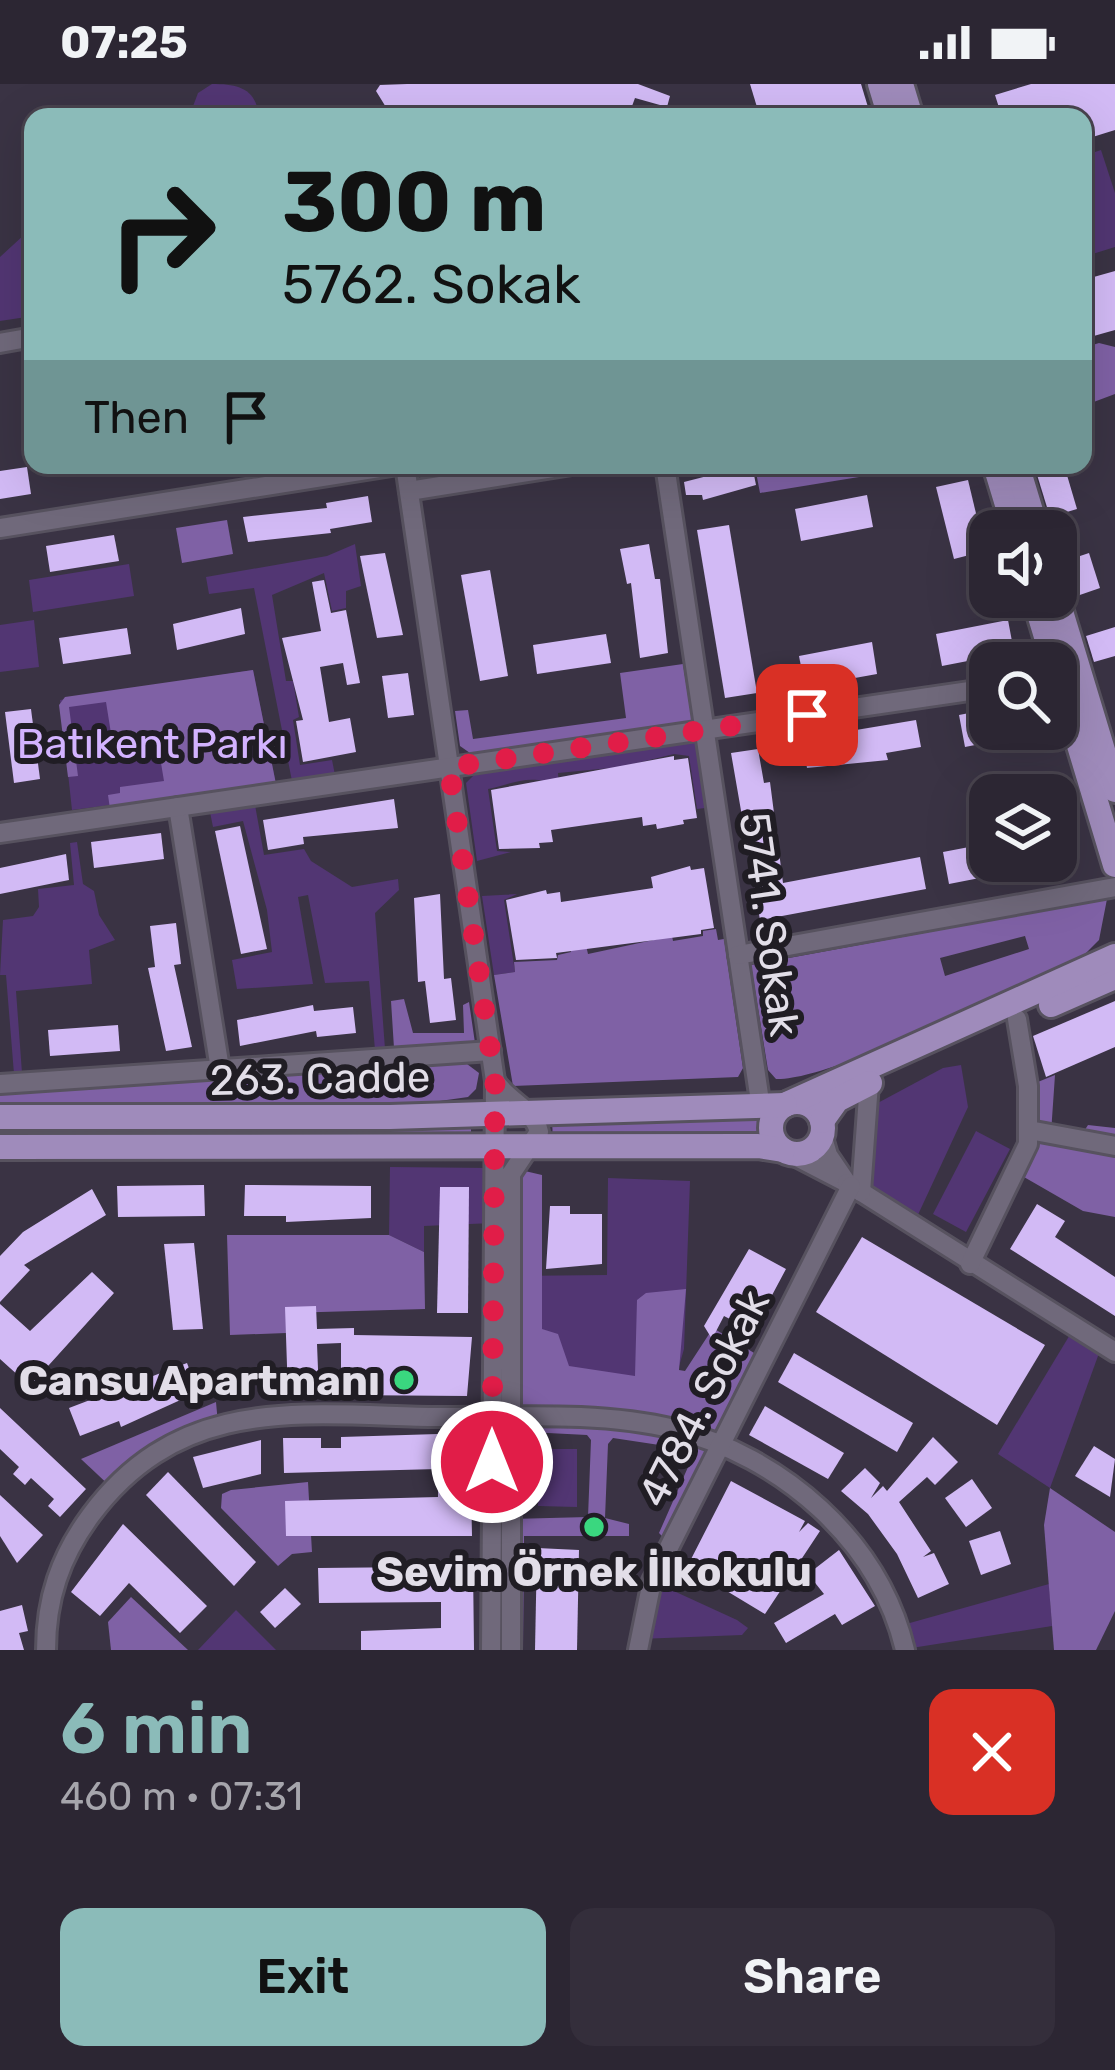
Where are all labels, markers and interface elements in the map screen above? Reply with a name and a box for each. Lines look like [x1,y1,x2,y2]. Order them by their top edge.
text: 07:25 [60,16,188,69]
text: 300 m [282,152,546,252]
icon: right [84,156,240,312]
text: 5762. Sokak [282,253,581,317]
icon: arrive [213,384,279,450]
text: Then [84,391,189,444]
map controls [969,510,1077,882]
button: sound [969,510,1077,618]
button: search [969,642,1077,750]
pin [756,664,858,766]
icon: arrive [774,682,840,748]
park label: Batıkent Parkı [16,719,288,769]
button: layers [969,774,1077,882]
street label: 5741. Sokak [729,809,810,1040]
street label: 263. Cadde [209,1052,431,1106]
street label: 4784. Sokak [628,1282,780,1515]
place label: Cansu Apartmanı [18,1356,380,1406]
marker: Cansu Apartmanı [391,1367,417,1393]
position arrow [429,1399,555,1525]
marker: Sevim Örnek İlkokulu [581,1514,607,1540]
place label: Sevim Örnek İlkokulu [376,1547,812,1597]
text: 6 min [60,1686,253,1771]
button: close [929,1689,1055,1815]
text: 460 m · 07:31 [60,1774,303,1820]
button: Exit [60,1908,546,2046]
button: Share [570,1908,1055,2046]

